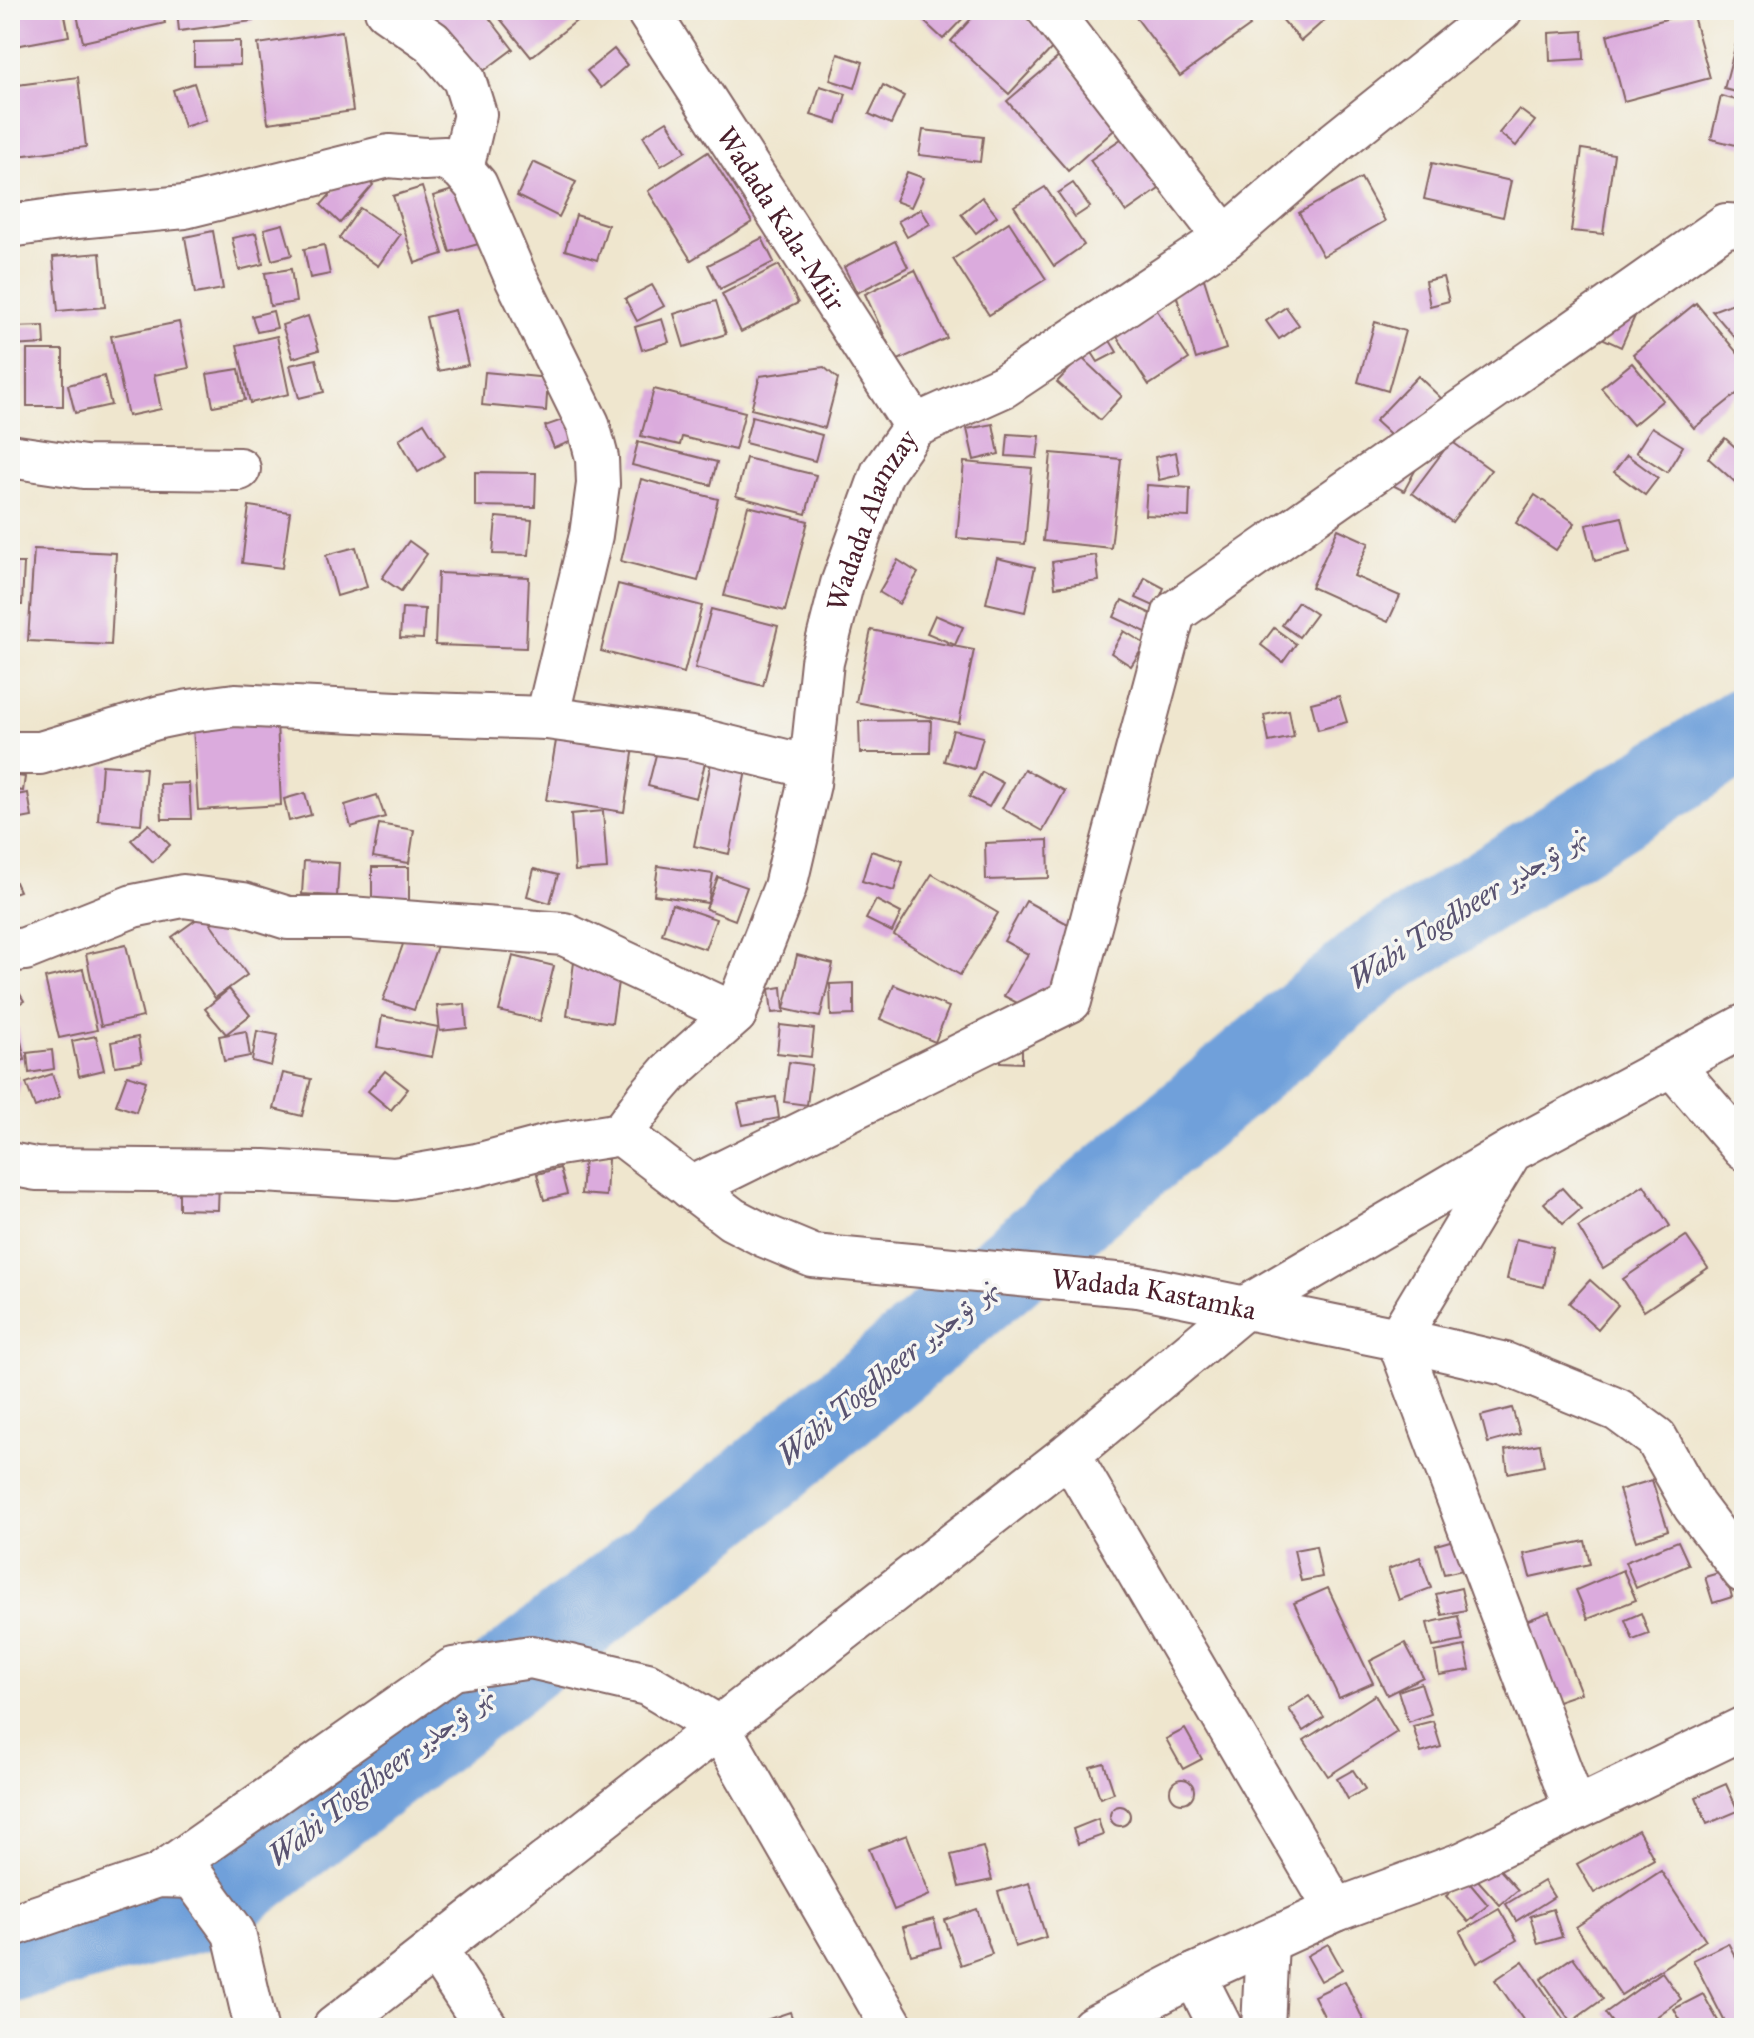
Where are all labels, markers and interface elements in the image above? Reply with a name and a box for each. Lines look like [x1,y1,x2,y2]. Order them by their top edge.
street label: Wadada Kala-Miir [709,120,853,318]
street label: Wadada Alamzay [819,422,926,614]
water label: Wabi Togdheer نهر توجدير [1342,815,1595,997]
street label: Wadada Kastamka [1050,1261,1259,1328]
water label: Wabi Togdheer نهر توجدير [770,1267,1006,1474]
water label: Wabi Togdheer نهر توجدير [261,1674,502,1874]

